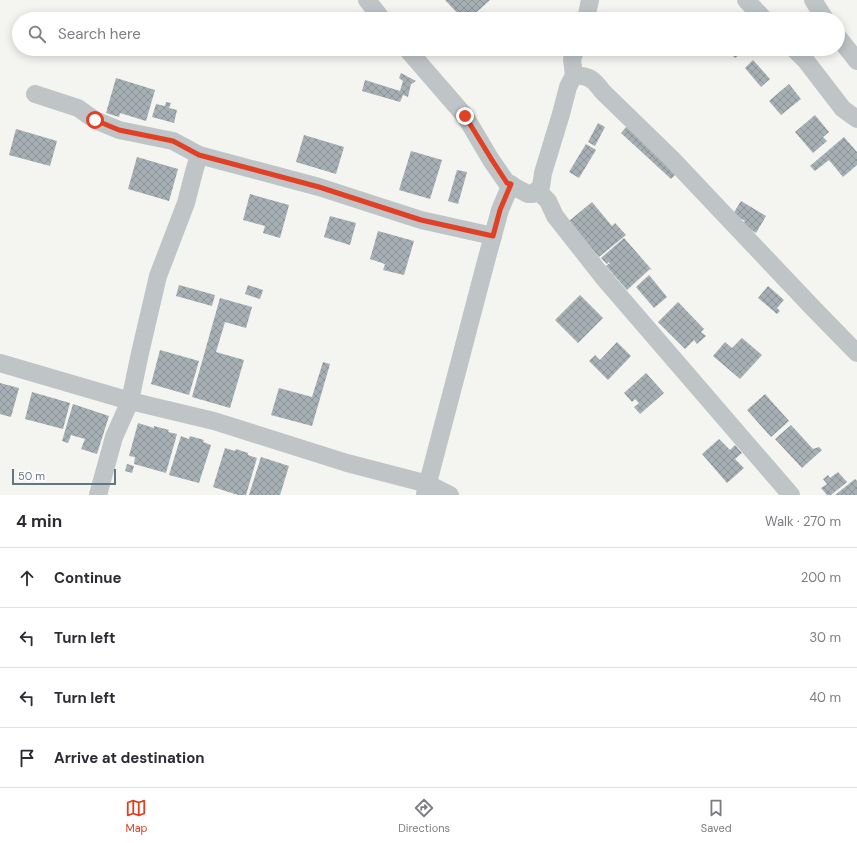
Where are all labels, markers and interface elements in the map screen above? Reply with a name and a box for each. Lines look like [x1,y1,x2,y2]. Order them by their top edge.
search box [12,12,845,56]
icon: search [26,23,48,45]
text: Search here [58,24,141,44]
route end [456,107,474,125]
route start [86,111,104,129]
scale bar [12,467,116,486]
text: 50 m [18,469,45,483]
text: 4 min [16,510,62,532]
text: Walk · 270 m [765,513,841,530]
icon: ahead [16,567,38,589]
text: Continue [54,568,122,588]
text: 200 m [801,569,841,586]
icon: left [16,627,38,649]
text: Turn left [54,628,115,648]
text: 30 m [809,629,841,646]
icon: left [16,687,38,709]
text: Turn left [54,688,115,708]
text: 40 m [809,689,841,706]
icon: arrive [16,747,38,769]
text: Arrive at destination [54,748,205,768]
tab: Map [125,797,148,835]
tab: Directions [398,797,450,835]
tab: Saved [701,797,732,835]

